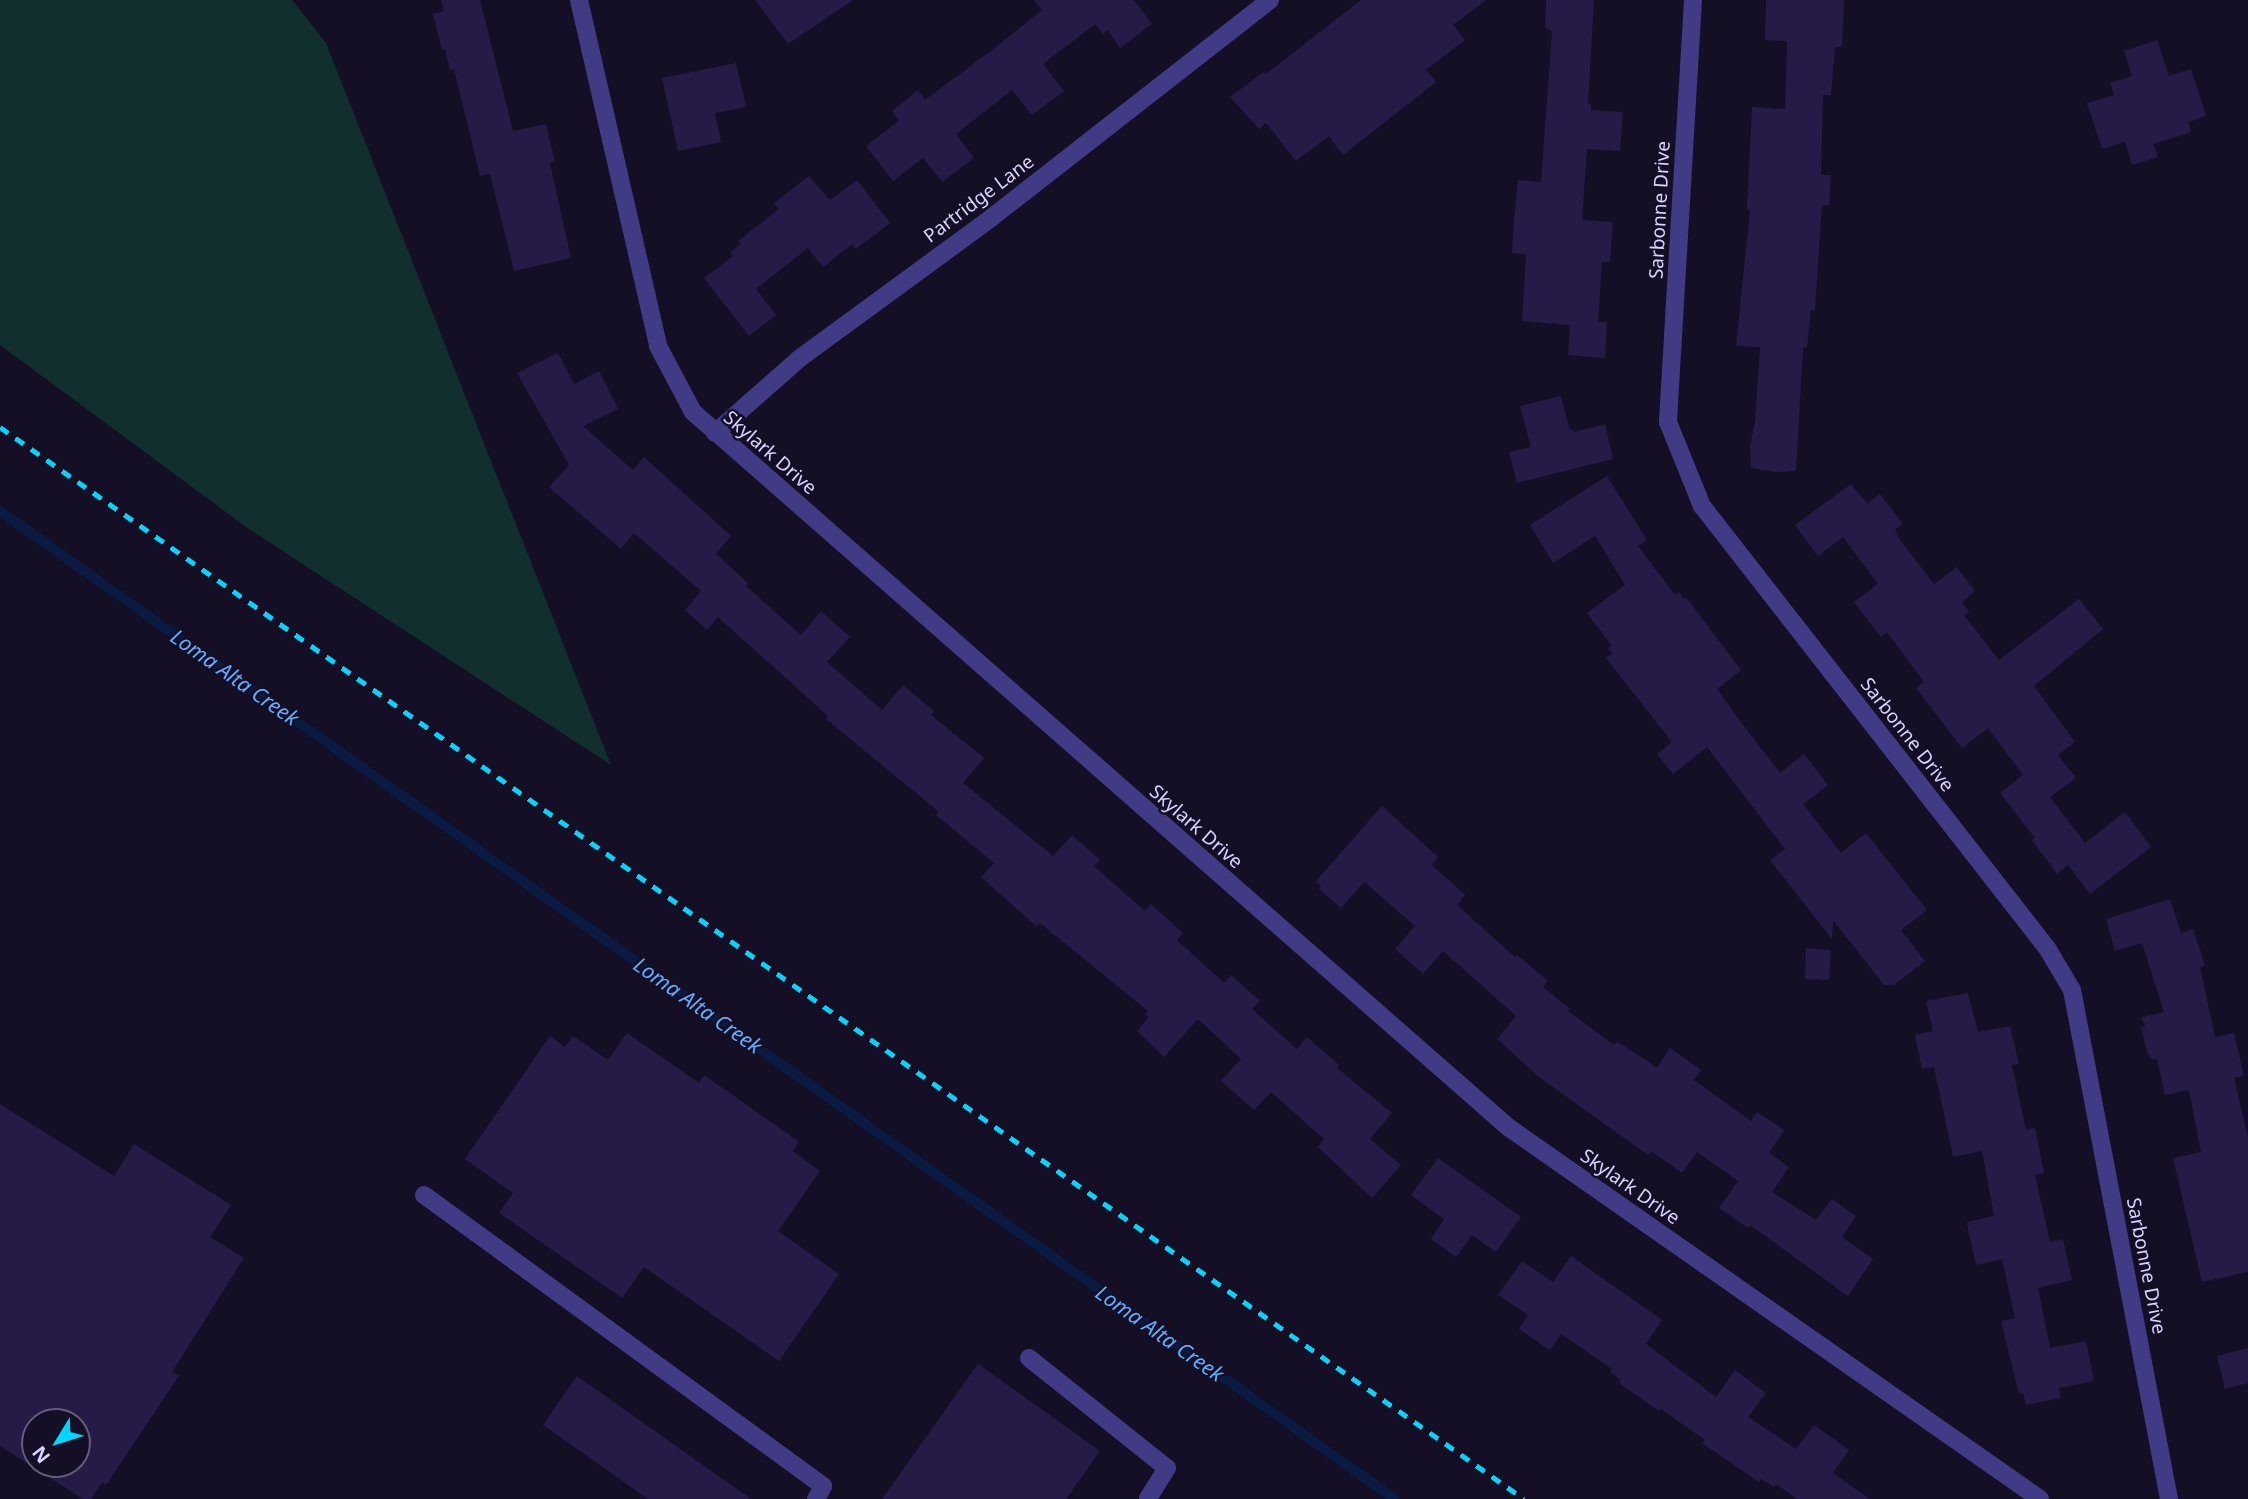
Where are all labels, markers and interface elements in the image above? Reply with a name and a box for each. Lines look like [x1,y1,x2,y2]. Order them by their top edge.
street label: Sarbonne Drive [1645,140,1675,280]
street label: Partridge Lane [920,150,1038,248]
street label: Skylark Drive [719,406,821,500]
water label: Loma Alta Creek [166,623,304,731]
street label: Sarbonne Drive [1855,674,1959,796]
street label: Skylark Drive [1145,780,1247,874]
water label: Loma Alta Creek [629,951,767,1059]
street label: Skylark Drive [1576,1144,1684,1230]
street label: Sarbonne Drive [2122,1196,2170,1336]
water label: Loma Alta Creek [1091,1279,1229,1387]
north arrow [21,1408,91,1478]
text: N [26,1441,56,1469]

